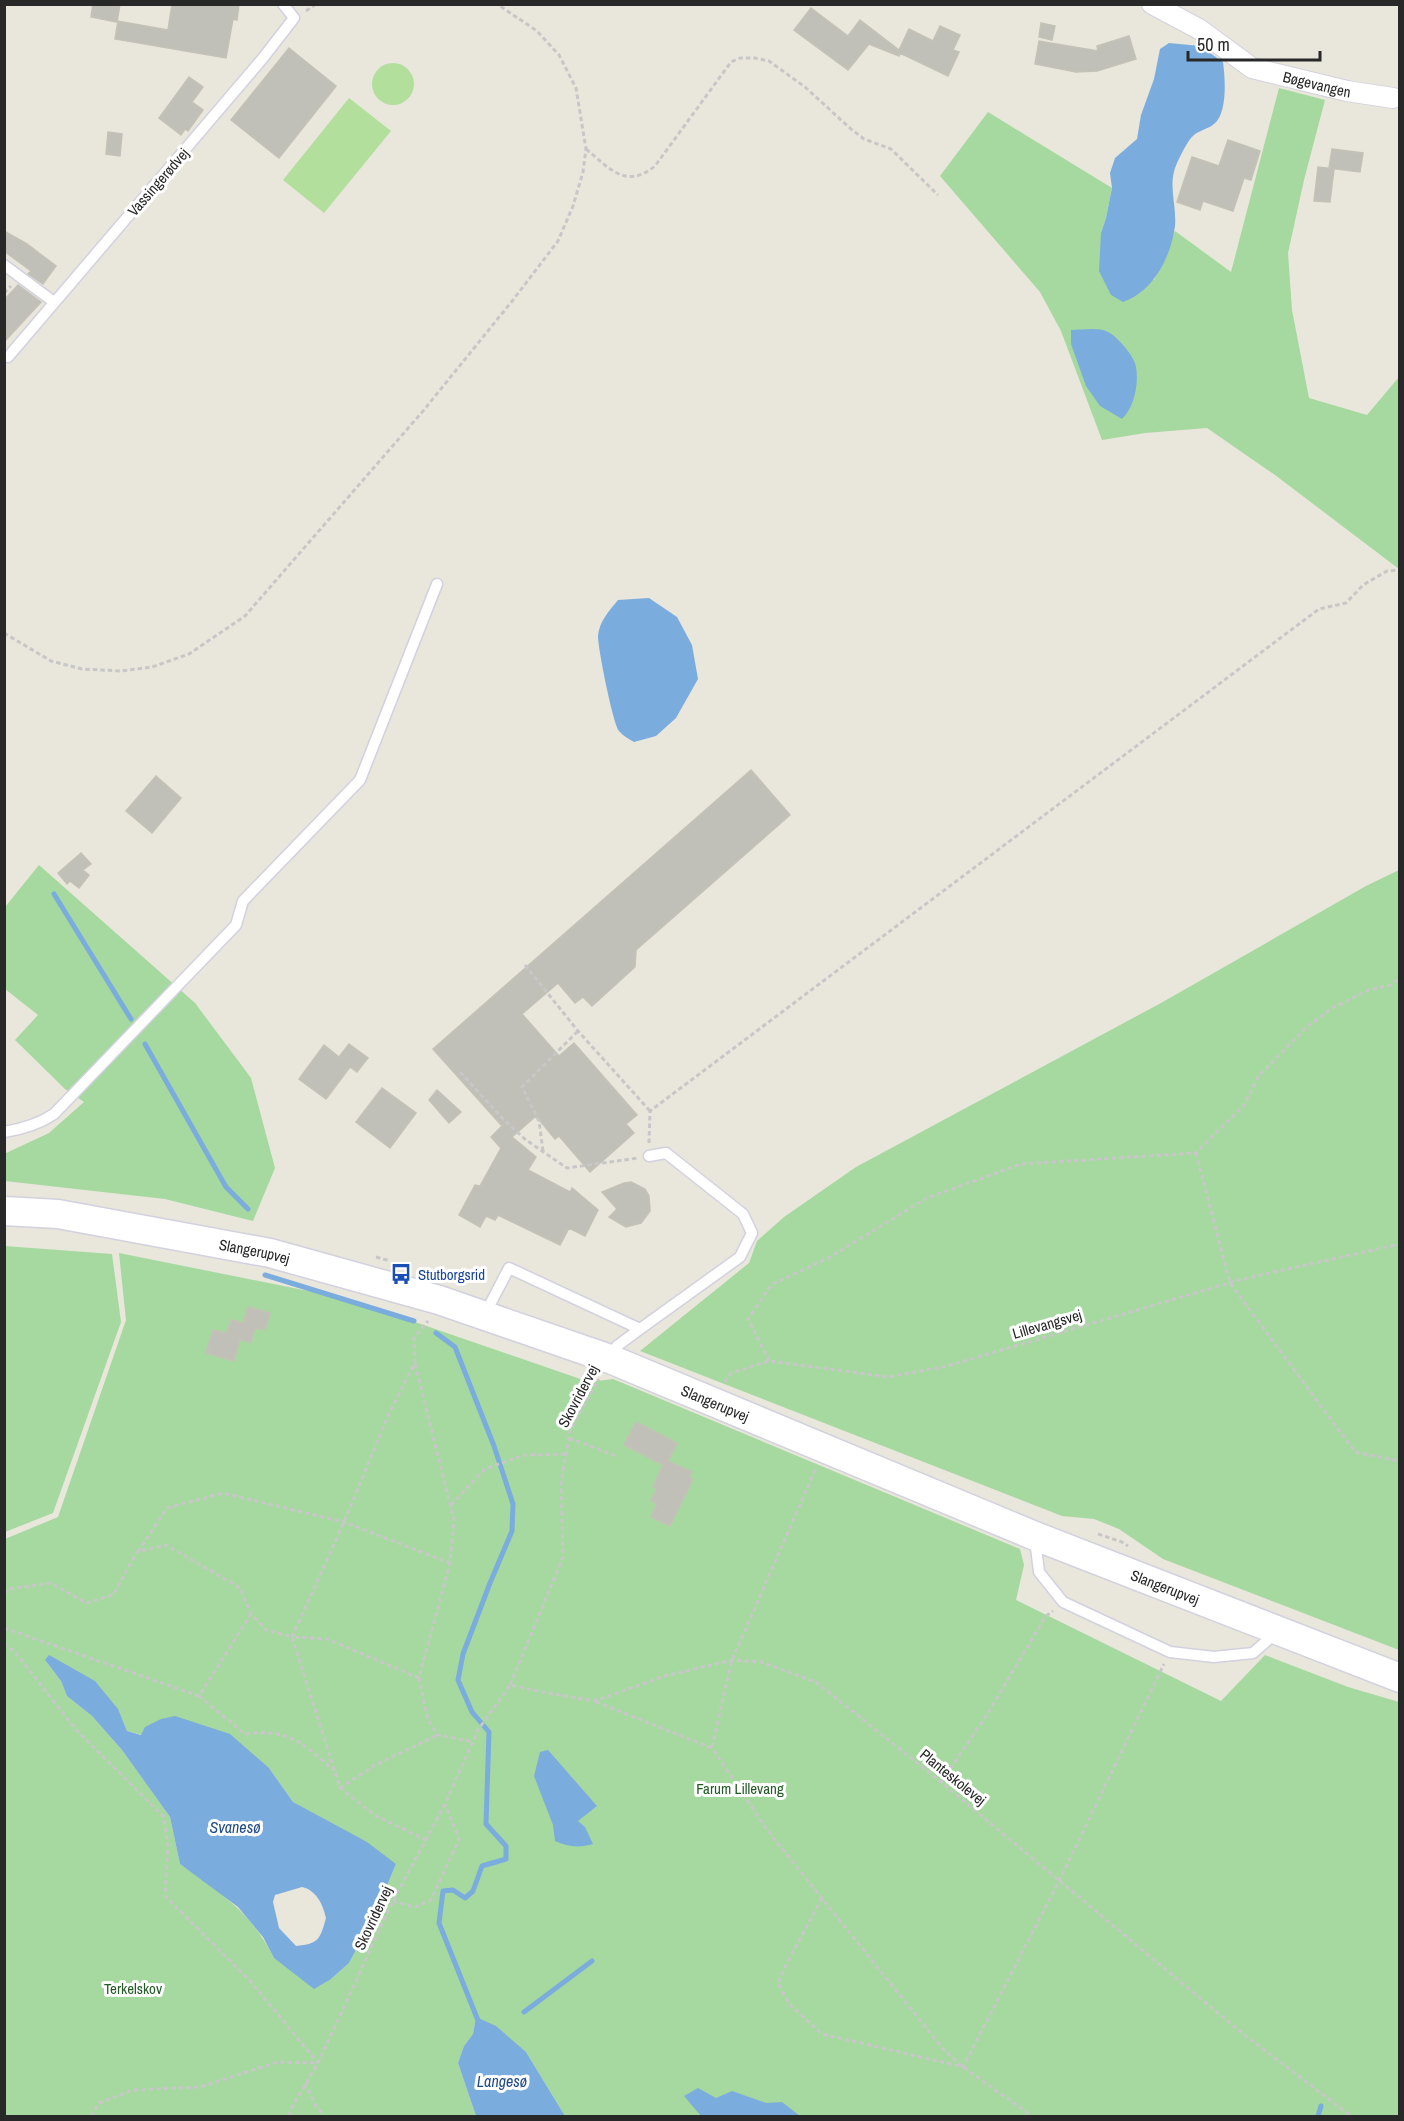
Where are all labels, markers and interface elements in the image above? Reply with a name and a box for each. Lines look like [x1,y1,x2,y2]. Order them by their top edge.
scale bar [1188,24,1320,62]
text: 50 m [1197,32,1230,57]
street label: Bøgevangen [1281,65,1352,102]
street label: Vassingerødvej [123,143,193,221]
street label: Slangerupvej [217,1233,292,1269]
bus stop icon: Stutborgsrid [389,1262,413,1286]
place label: Stutborgsrid [418,1264,485,1285]
street label: Lillevangsvej [1010,1304,1084,1344]
street label: Skovridervej [553,1361,603,1431]
street label: Slangerupvej [678,1379,752,1426]
street label: Slangerupvej [1128,1564,1202,1609]
street label: Planteskolevej [916,1744,990,1810]
park label: Farum Lillevang [696,1778,784,1799]
water label: Svanesø [209,1816,261,1838]
street label: Skovridervej [349,1883,397,1953]
park label: Terkelskov [104,1978,163,1999]
water label: Langesø [477,2070,527,2092]

